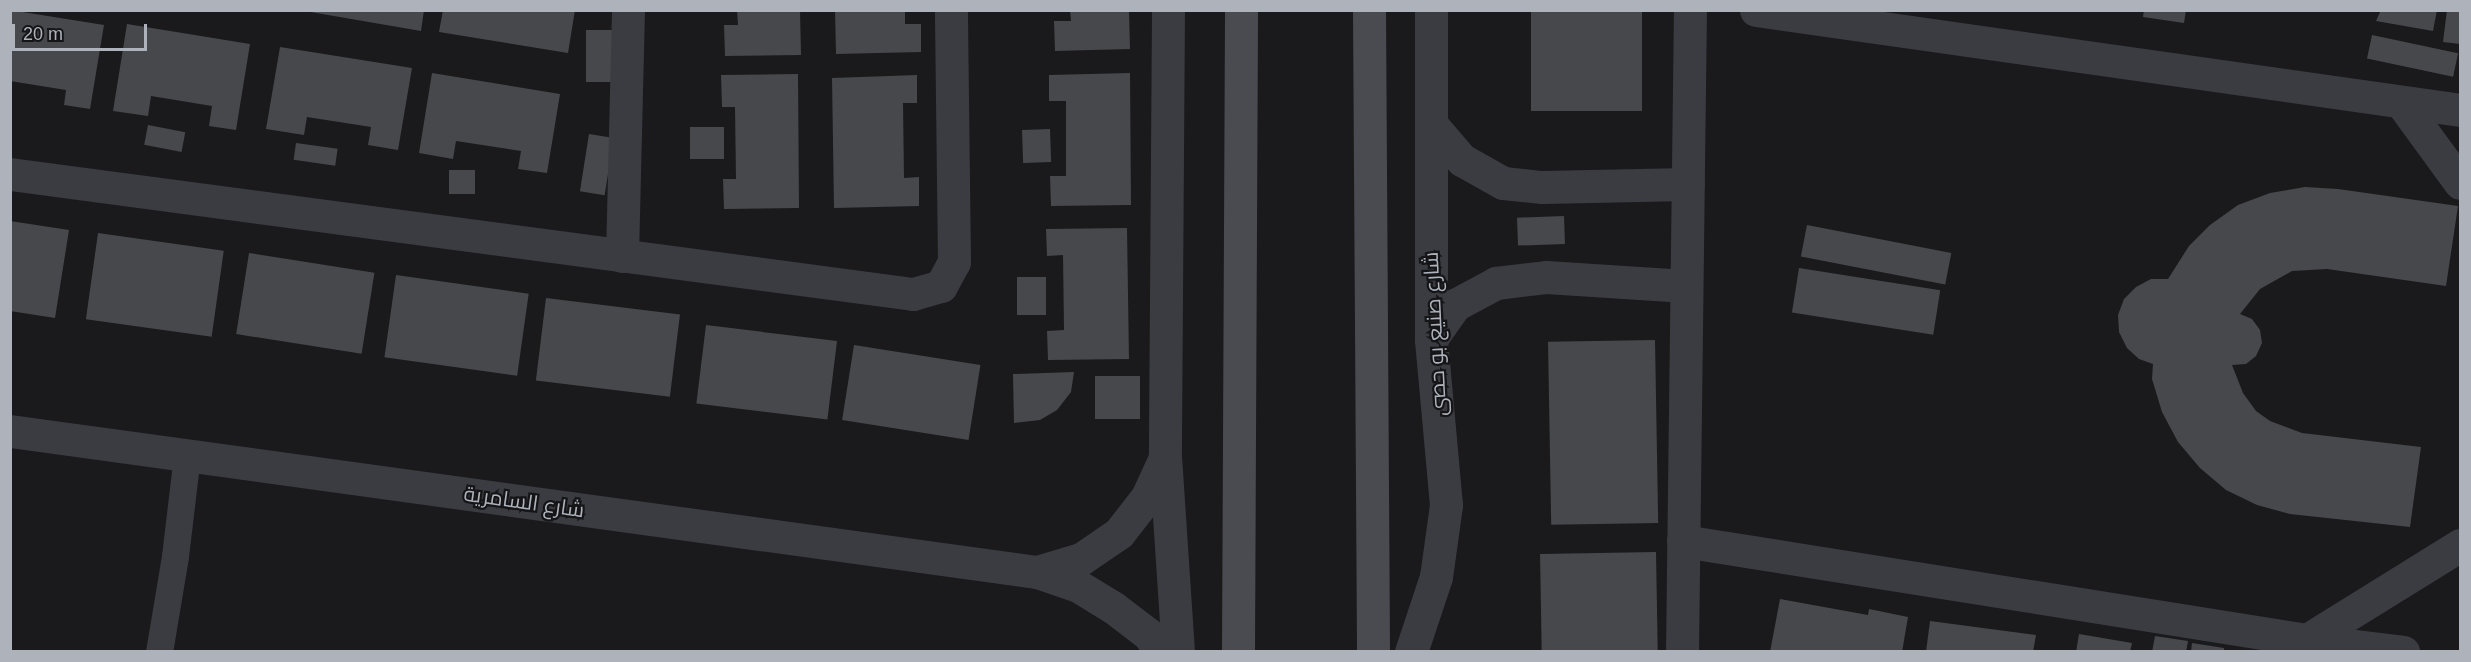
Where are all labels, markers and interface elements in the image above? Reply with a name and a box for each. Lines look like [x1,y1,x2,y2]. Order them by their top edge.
scale bar [15,12,150,50]
text: 20 m [23,24,63,44]
street label: شارع صنيع بو حصى [1418,251,1452,417]
street label: شارع السامرية [462,481,586,523]

